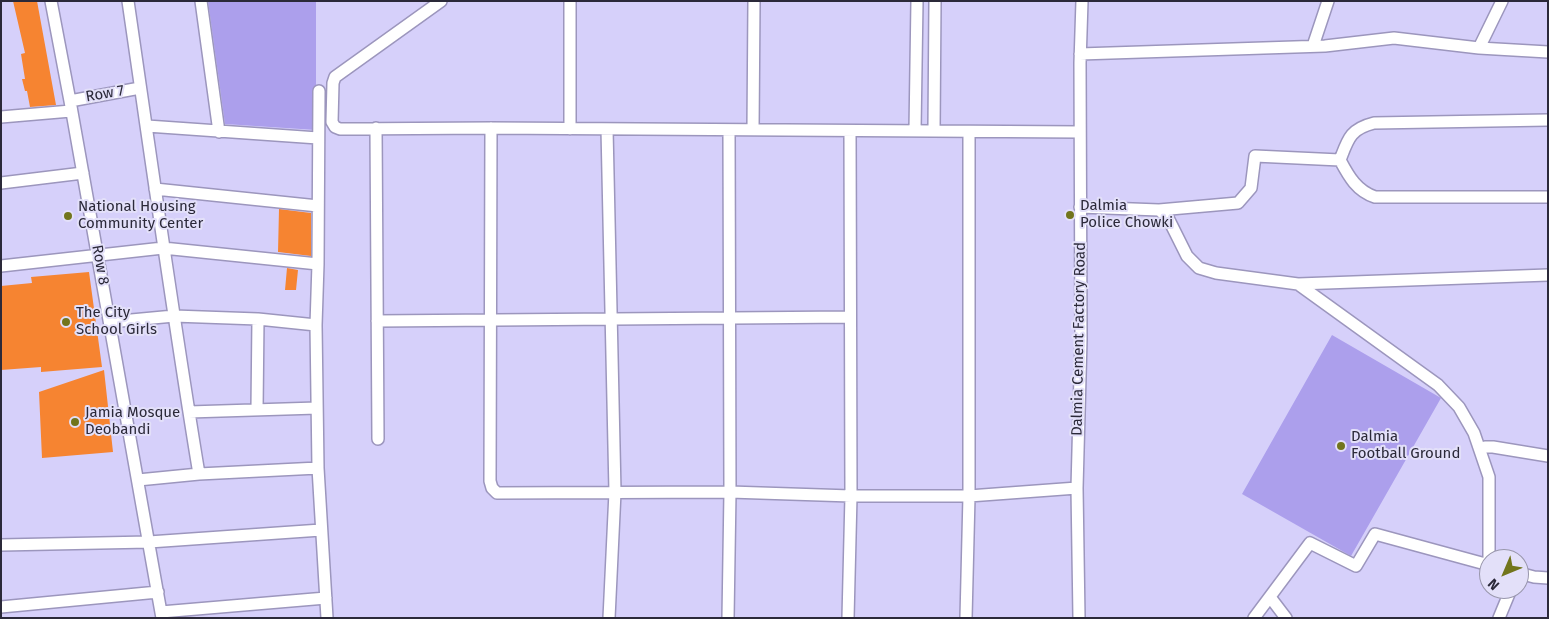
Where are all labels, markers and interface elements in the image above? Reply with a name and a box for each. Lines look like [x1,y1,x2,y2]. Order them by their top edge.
street label: Row 7 [84,82,126,106]
place label: Dalmia Police Chowki [1080,197,1173,232]
place label: National Housing Community Center [78,198,203,233]
marker: Dalmia Police Chowki [1064,209,1076,221]
marker: National Housing Community Center [62,210,74,222]
street label: Dalmia Cement Factory Road [1068,242,1090,436]
street label: Row 8 [88,243,112,287]
place label: The City School Girls [76,304,157,339]
marker: The City School Girls [60,316,72,328]
place label: Jamia Mosque Deobandi [85,404,180,439]
marker: Jamia Mosque Deobandi [69,416,81,428]
place label: Dalmia Football Ground [1351,428,1460,463]
marker: Dalmia Football Ground [1335,440,1347,452]
north arrow [1479,549,1529,599]
text: N [1484,575,1503,594]

